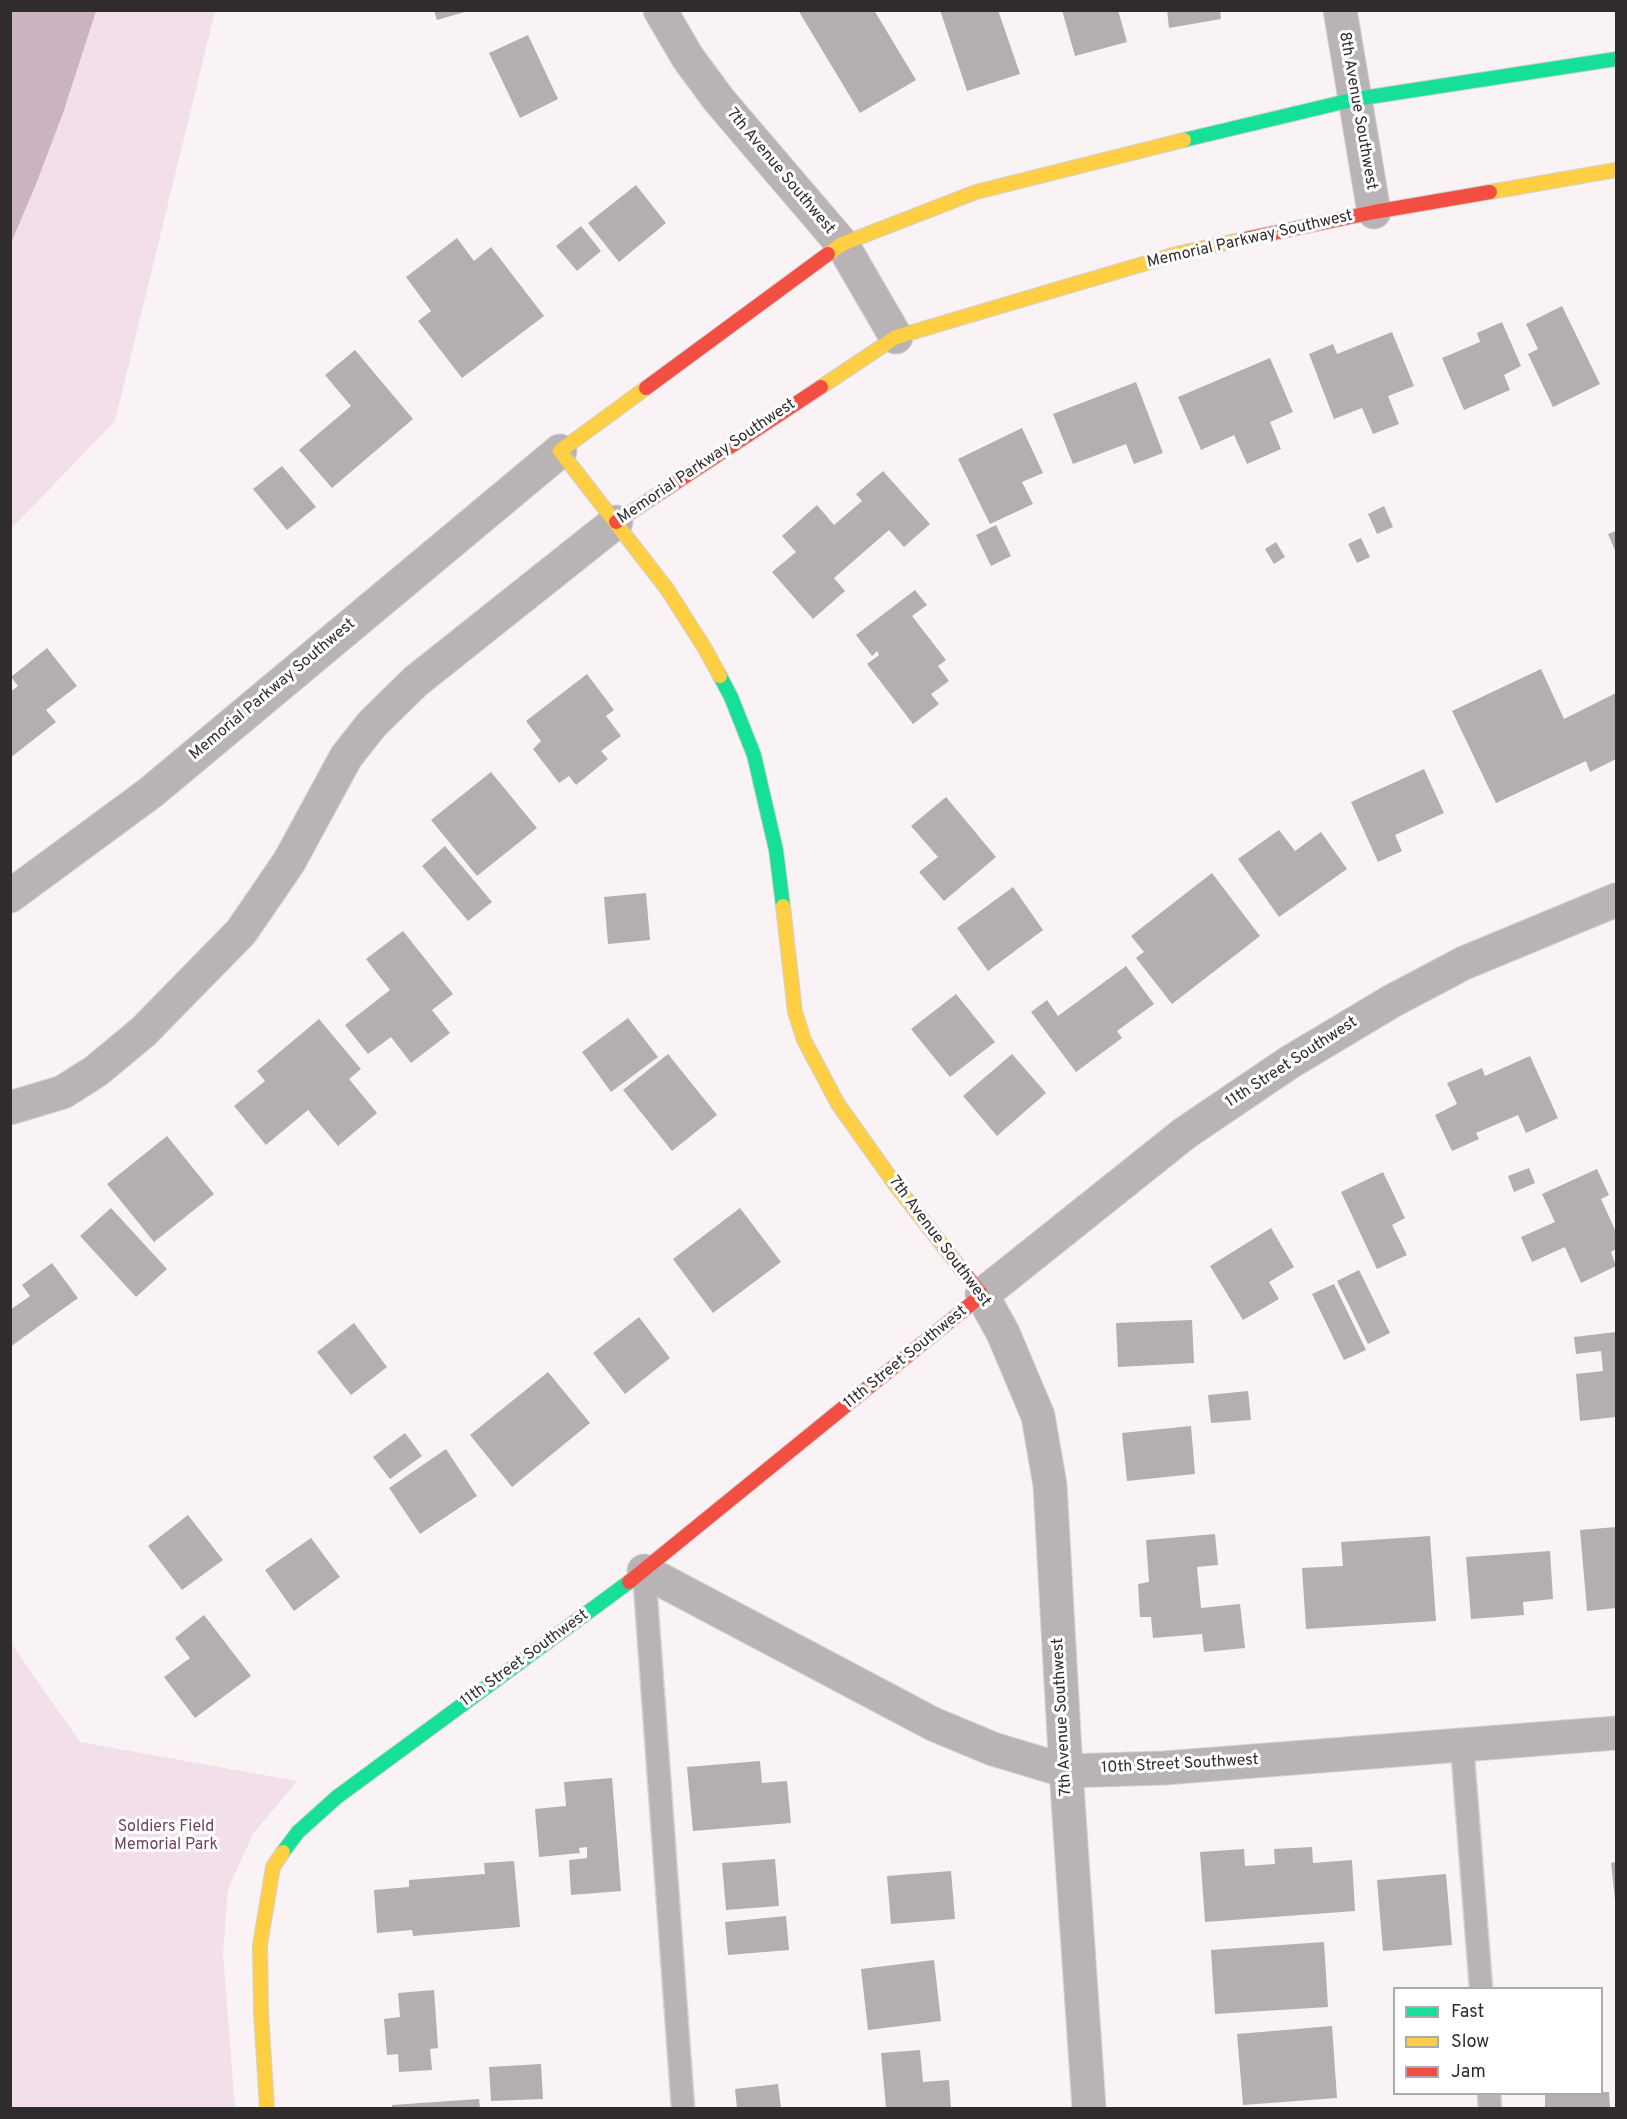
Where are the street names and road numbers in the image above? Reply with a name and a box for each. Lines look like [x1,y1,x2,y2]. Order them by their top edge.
street label: 8th Avenue Southwest [1334,30,1380,192]
street label: 7th Avenue Southwest [722,105,838,239]
street label: Memorial Parkway Southwest [1145,207,1355,273]
street label: Memorial Parkway Southwest [614,395,800,529]
street label: Memorial Parkway Southwest [186,615,360,765]
street label: 11th Street Southwest [1223,1013,1361,1113]
street label: 7th Avenue Southwest [884,1173,994,1311]
street label: 11th Street Southwest [840,1302,972,1414]
street label: 11th Street Southwest [457,1606,593,1712]
street label: 7th Avenue Southwest [1049,1637,1077,1797]
street label: 10th Street Southwest [1101,1751,1259,1779]

